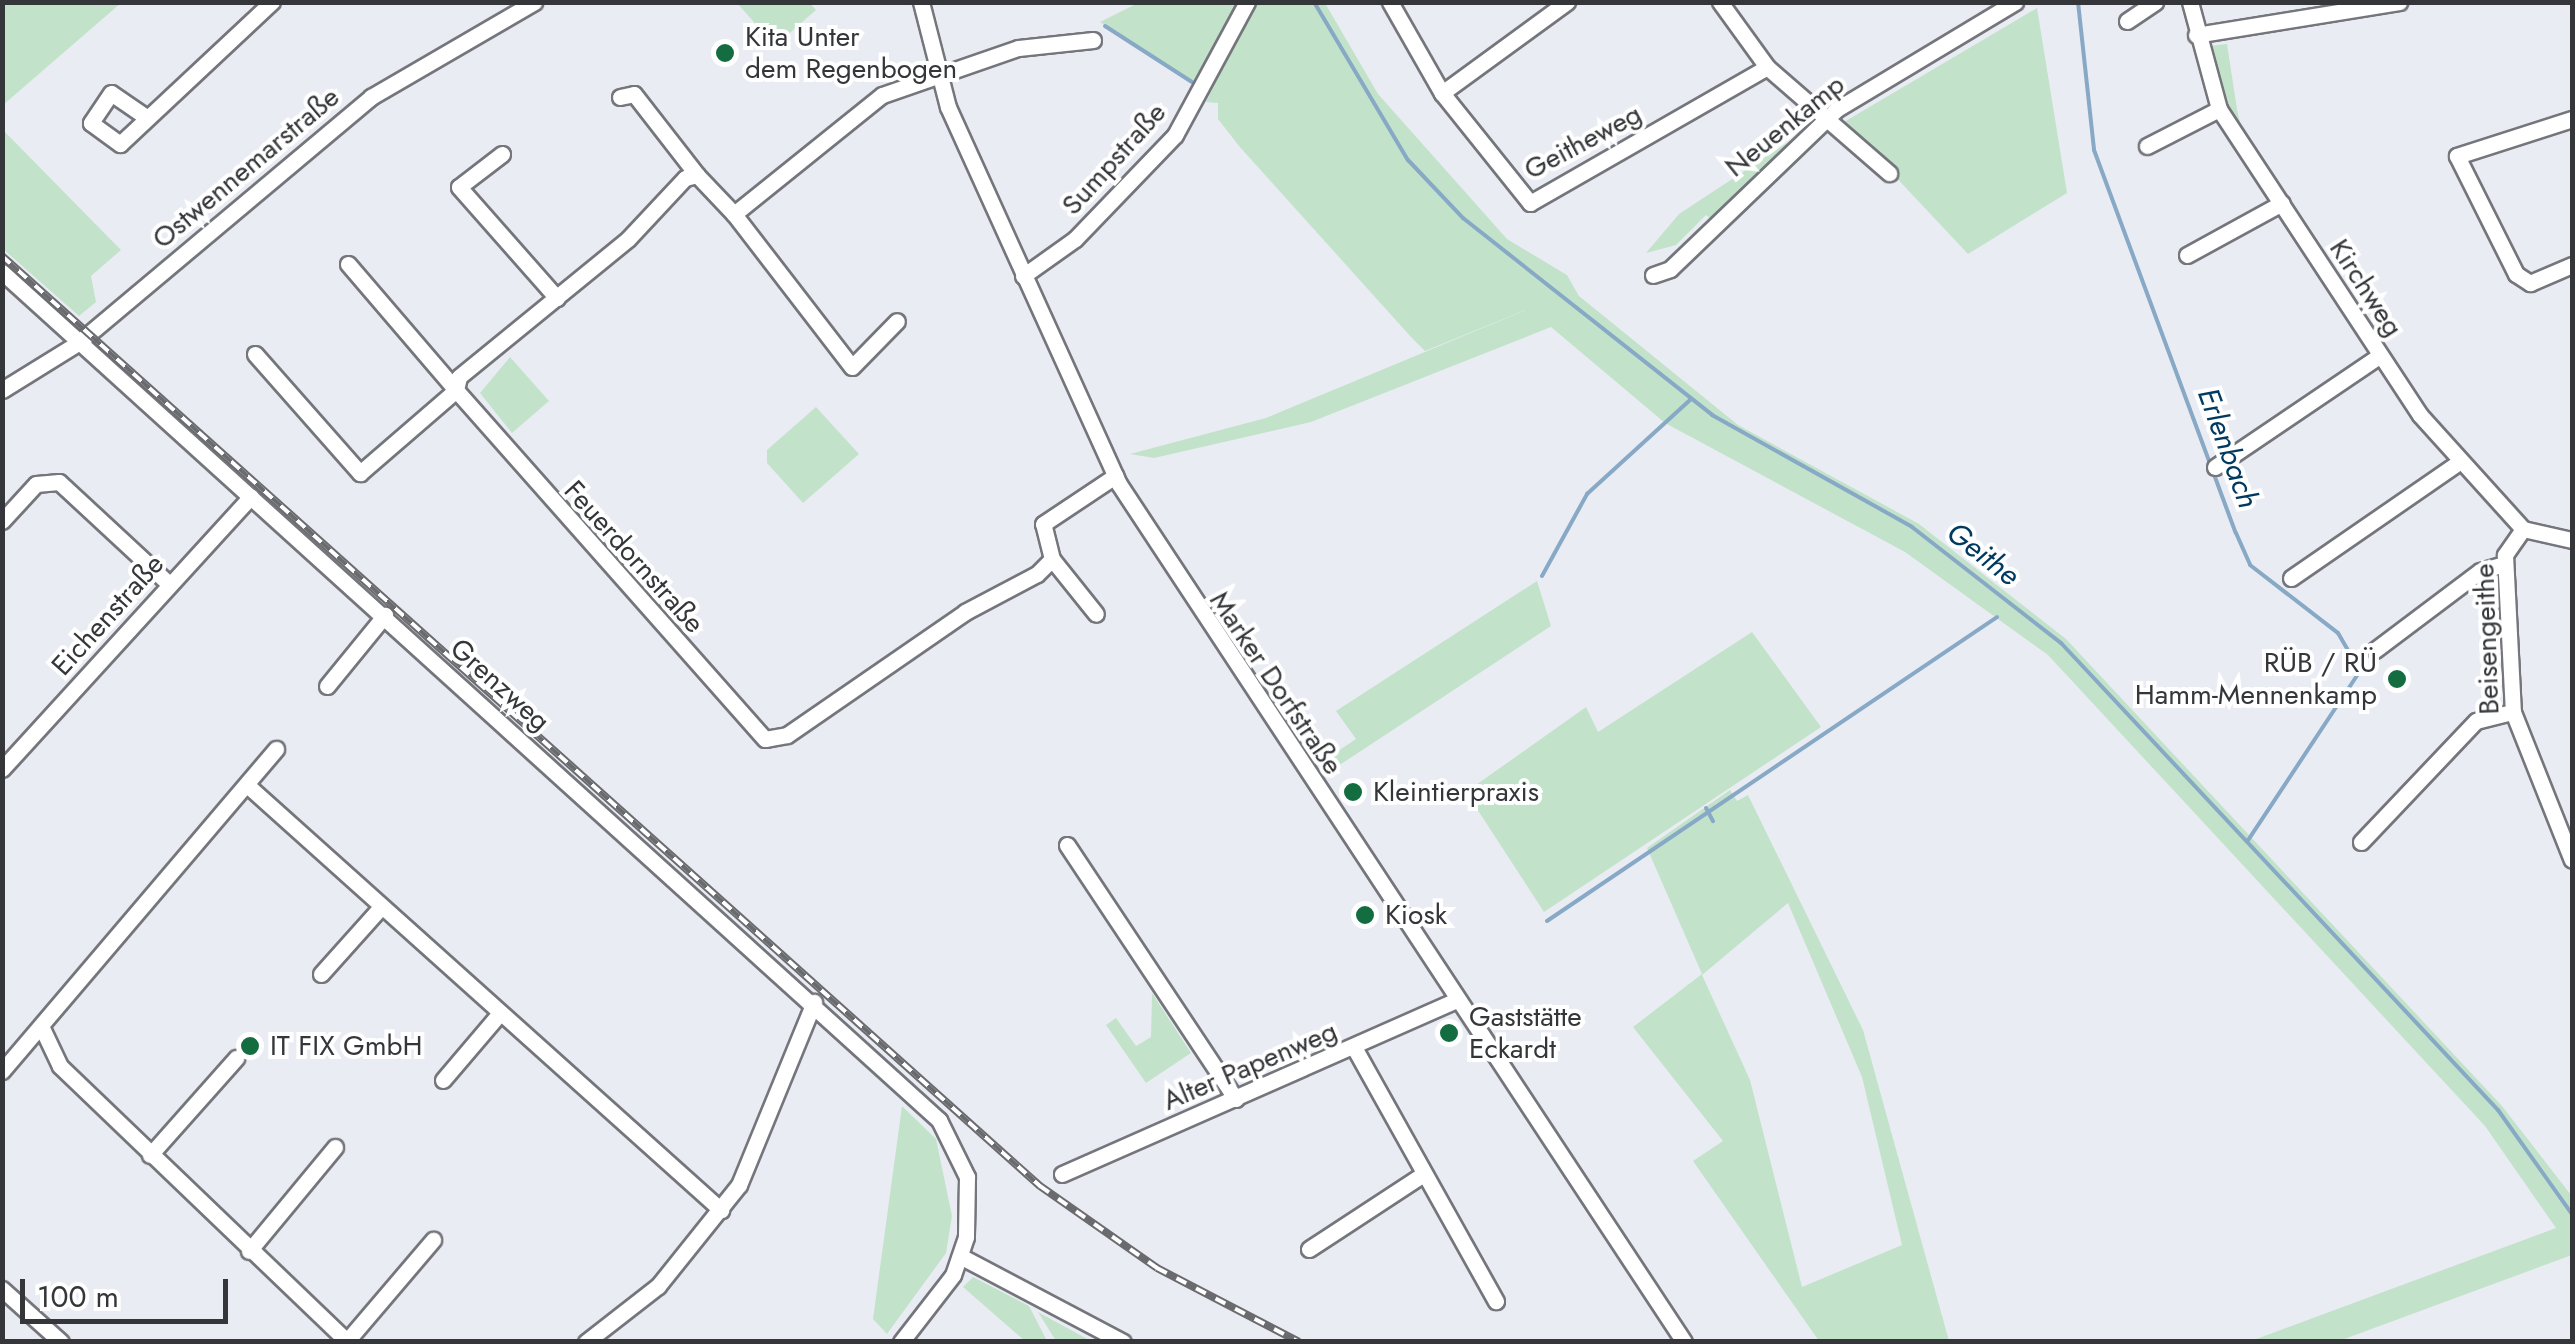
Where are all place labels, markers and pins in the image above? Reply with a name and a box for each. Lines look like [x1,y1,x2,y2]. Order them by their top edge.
place label: Kita Unter dem Regenbogen [745,20,957,86]
marker: Kita Unter dem Regenbogen [714,42,736,64]
place label: RÜB / RÜ Hamm-Mennenkamp [2135,646,2377,712]
marker: RÜB / RÜ Hamm-Mennenkamp [2386,668,2408,690]
place label: Kleintierpraxis [1373,775,1539,809]
marker: Kleintierpraxis [1342,781,1364,803]
place label: Kiosk [1385,898,1447,932]
marker: Kiosk [1354,904,1376,926]
place label: Gaststätte Eckardt [1469,1000,1582,1066]
marker: Gaststätte Eckardt [1438,1022,1460,1044]
place label: IT FIX GmbH [270,1029,423,1063]
marker: IT FIX GmbH [239,1035,261,1057]

